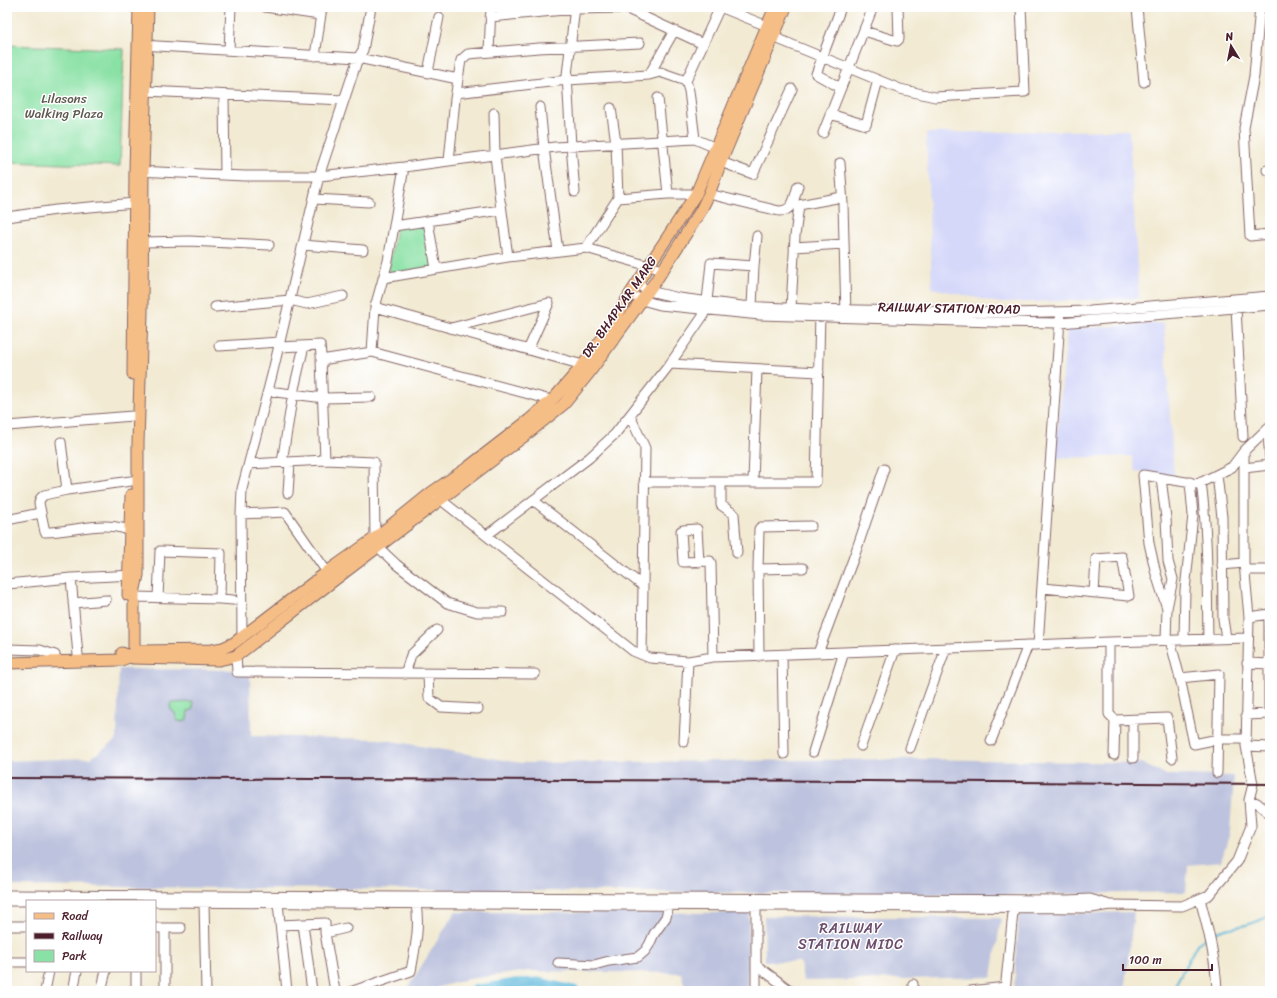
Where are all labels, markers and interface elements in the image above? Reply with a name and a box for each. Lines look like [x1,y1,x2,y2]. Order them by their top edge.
north arrow [1211,26,1251,66]
text: N [1223,27,1235,47]
park label: Lilasons Walking Plaza [25,87,104,125]
street label: DR. BHAPKAR MARG [575,251,663,363]
street label: RAILWAY STATION ROAD [878,295,1020,321]
legend [26,900,156,972]
text: Road [62,905,89,927]
district label: RAILWAY STATION MIDC [798,916,904,957]
text: Railway [62,925,103,947]
text: Park [62,945,87,967]
scale bar [1123,946,1212,972]
text: 100 m [1129,949,1162,971]

